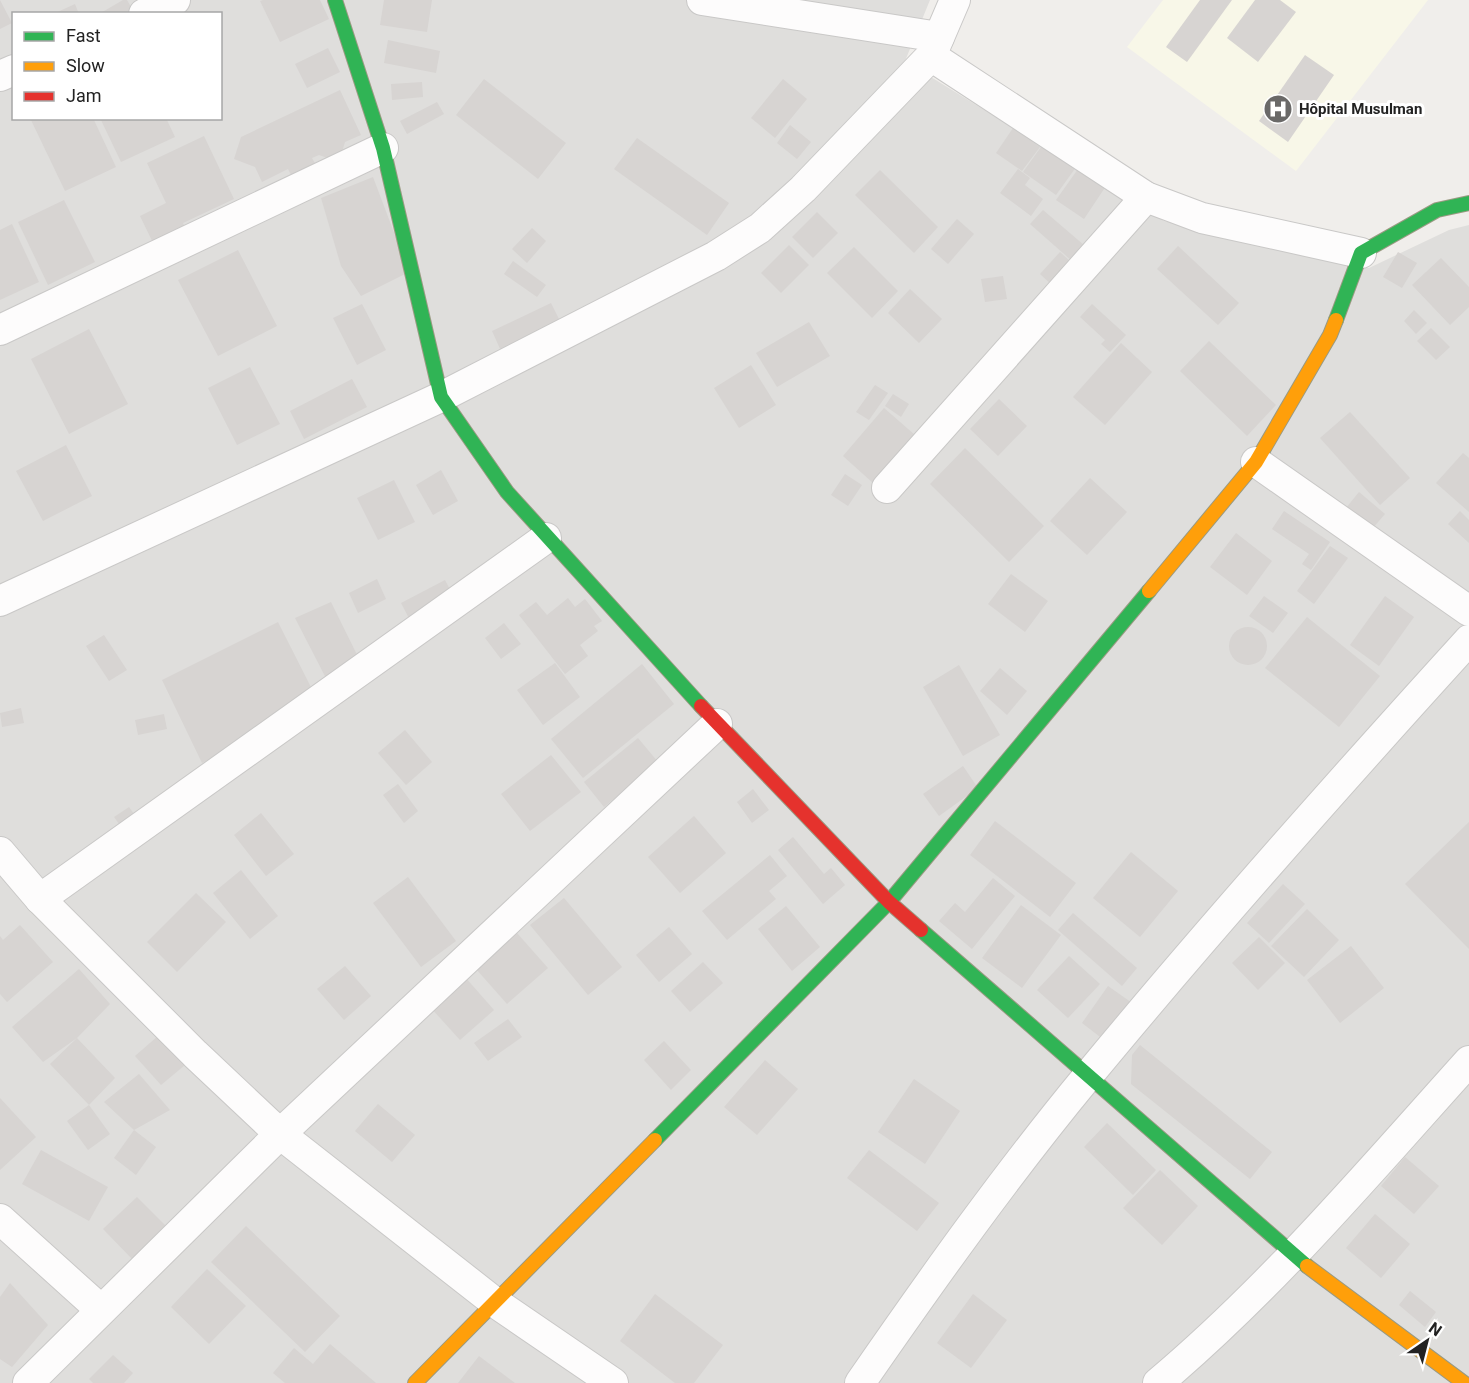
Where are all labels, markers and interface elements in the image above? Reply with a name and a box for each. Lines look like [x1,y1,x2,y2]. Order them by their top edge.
legend [12,12,222,120]
text: Fast [66,25,101,46]
text: Slow [66,55,105,76]
text: Jam [66,85,102,106]
hospital icon: Hôpital Musulman [1262,93,1294,125]
place label: Hôpital Musulman [1299,100,1422,118]
north arrow [1397,1311,1457,1371]
text: N [1425,1318,1445,1340]

